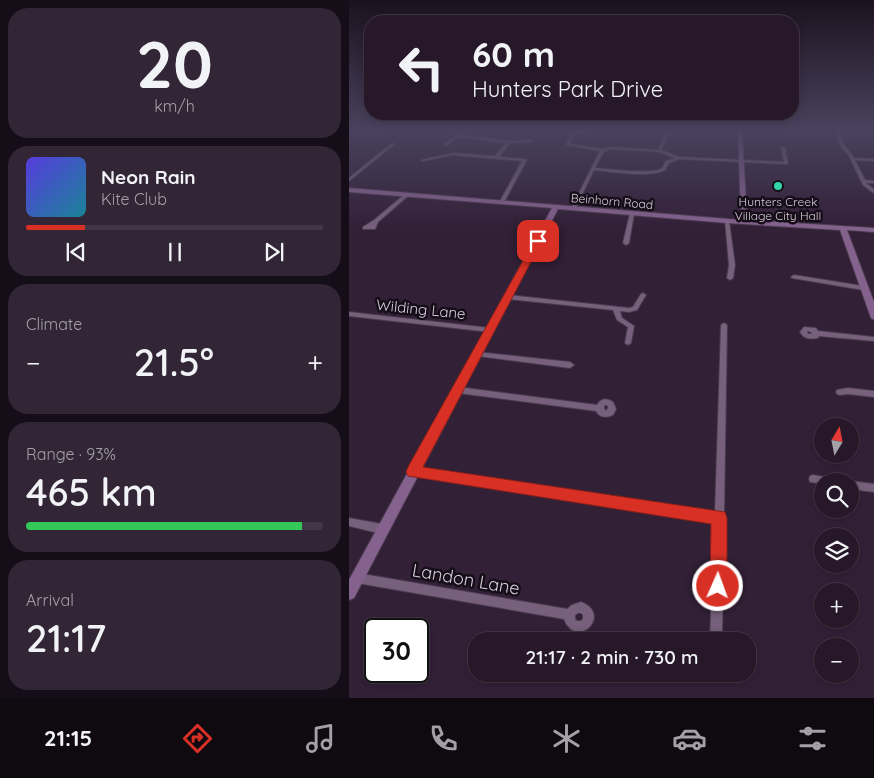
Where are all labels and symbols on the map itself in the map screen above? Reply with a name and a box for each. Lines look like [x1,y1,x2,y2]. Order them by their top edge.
marker: Hunters Creek Village City Hall [772,180,784,192]
street label: Beinhorn Road [570,190,654,212]
place label: Hunters Creek Village City Hall [735,194,821,223]
pin [517,220,559,262]
street label: Wilding Lane [375,295,467,323]
north arrow [814,418,859,462]
street label: Landon Lane [410,558,522,600]
position arrow [691,559,743,611]
speed limit sign: 30 [364,618,429,683]

